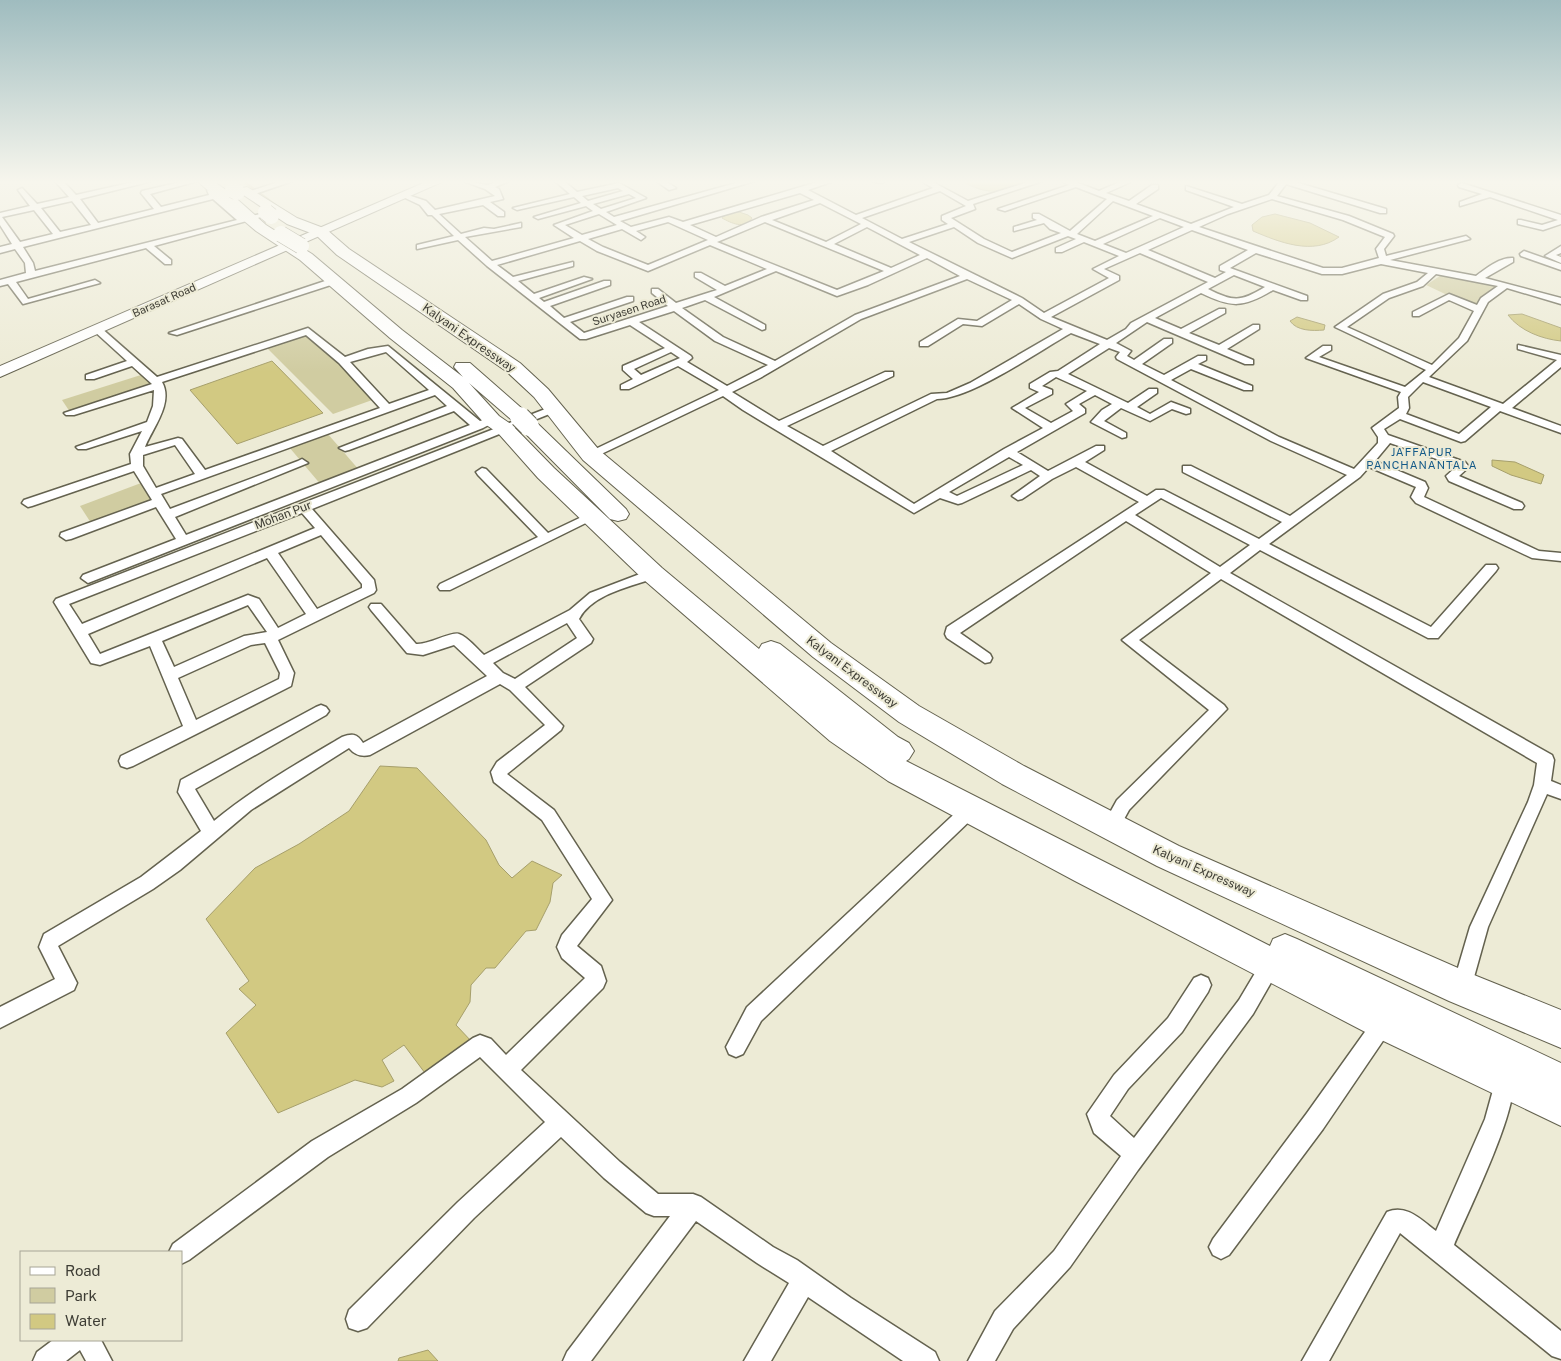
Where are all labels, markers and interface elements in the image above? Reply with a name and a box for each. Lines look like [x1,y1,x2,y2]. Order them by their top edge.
street label: Barasat Road [130,281,198,319]
street label: Suryasen Road [591,292,667,328]
street label: Kalyani Expressway [420,301,519,376]
district label: JAFFAPUR PANCHANANTALA [1366,446,1478,471]
street label: Mohan Pur [252,498,314,532]
street label: Kalyani Expressway [804,633,901,711]
street label: Kalyani Expressway [1151,842,1258,900]
legend [20,1251,182,1341]
text: Road [65,1262,101,1279]
text: Park [65,1287,97,1304]
text: Water [65,1312,107,1329]

